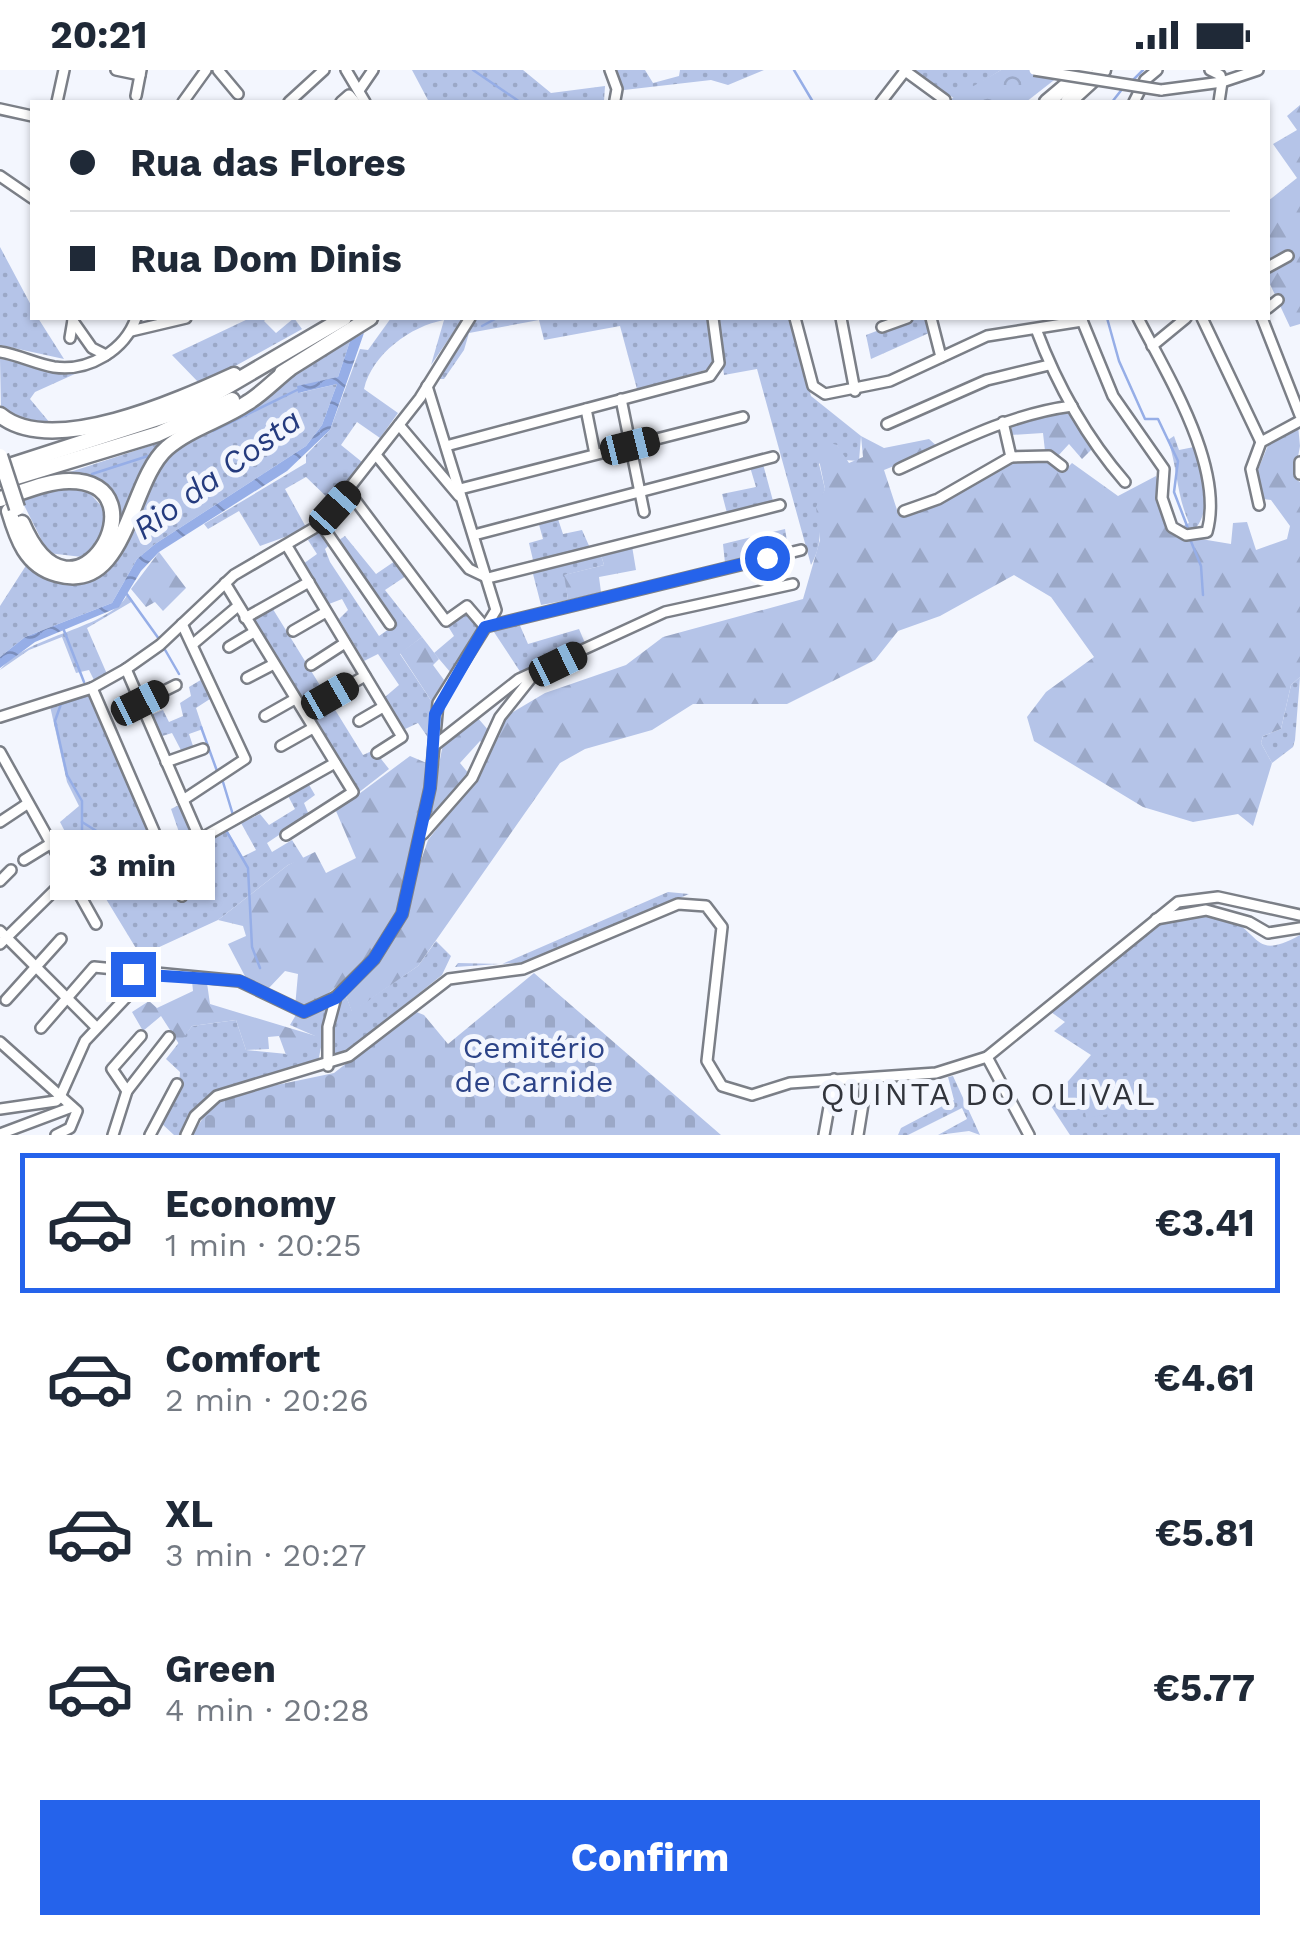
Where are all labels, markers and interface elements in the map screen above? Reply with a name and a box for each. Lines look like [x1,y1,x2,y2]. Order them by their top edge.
text: 20:21 [50,13,148,57]
text: Rua das Flores [130,141,406,185]
text: Rua Dom Dinis [130,237,402,281]
water label: Rio da Costa [126,401,308,547]
car [597,424,663,468]
car [304,476,366,540]
route start [745,536,790,581]
car [524,637,592,691]
car [297,668,363,724]
car [106,676,174,730]
callout: 3 min [51,829,216,899]
text: 3 min [89,846,176,884]
route end [111,952,156,997]
park label: Cemitério de Carnide [455,1030,613,1099]
district label: QUINTA DO OLIVAL [821,1075,1157,1113]
icon: car [45,1178,135,1268]
text: Economy [165,1182,336,1226]
text: €3.41 [1155,1201,1255,1245]
text: 1 min · 20:25 [165,1226,362,1264]
icon: car [45,1333,135,1423]
text: Comfort [165,1337,320,1381]
text: €4.61 [1154,1356,1255,1400]
text: 2 min · 20:26 [165,1381,369,1419]
icon: car [45,1488,135,1578]
text: XL [165,1492,213,1536]
text: €5.81 [1155,1511,1255,1555]
text: 3 min · 20:27 [165,1536,366,1574]
icon: car [45,1643,135,1733]
text: Green [165,1647,276,1691]
text: €5.77 [1153,1666,1255,1710]
text: 4 min · 20:28 [165,1691,370,1729]
button: Confirm [40,1800,1260,1915]

